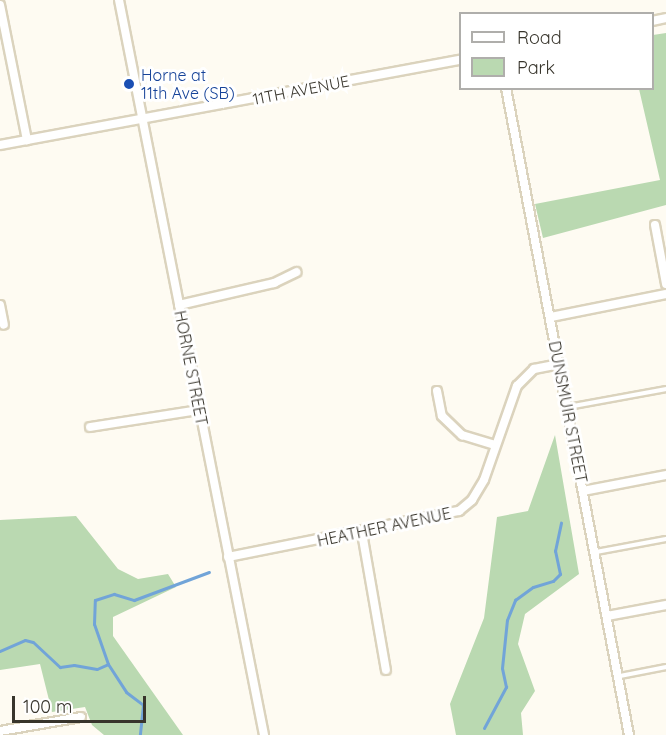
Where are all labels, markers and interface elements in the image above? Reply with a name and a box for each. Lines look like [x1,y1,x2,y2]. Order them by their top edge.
legend [459,12,654,90]
text: Road [517,26,562,49]
text: Park [517,56,555,79]
place label: Horne at 11th Ave (SB) [141,65,235,103]
street label: 11TH AVENUE [251,71,351,109]
marker: Horne at 11th Ave (SB) [122,77,136,91]
street label: HORNE STREET [170,309,212,427]
street label: DUNSMUIR STREET [545,339,591,485]
street label: HEATHER AVENUE [315,503,453,551]
scale bar [15,684,148,722]
text: 100 m [23,695,72,718]

